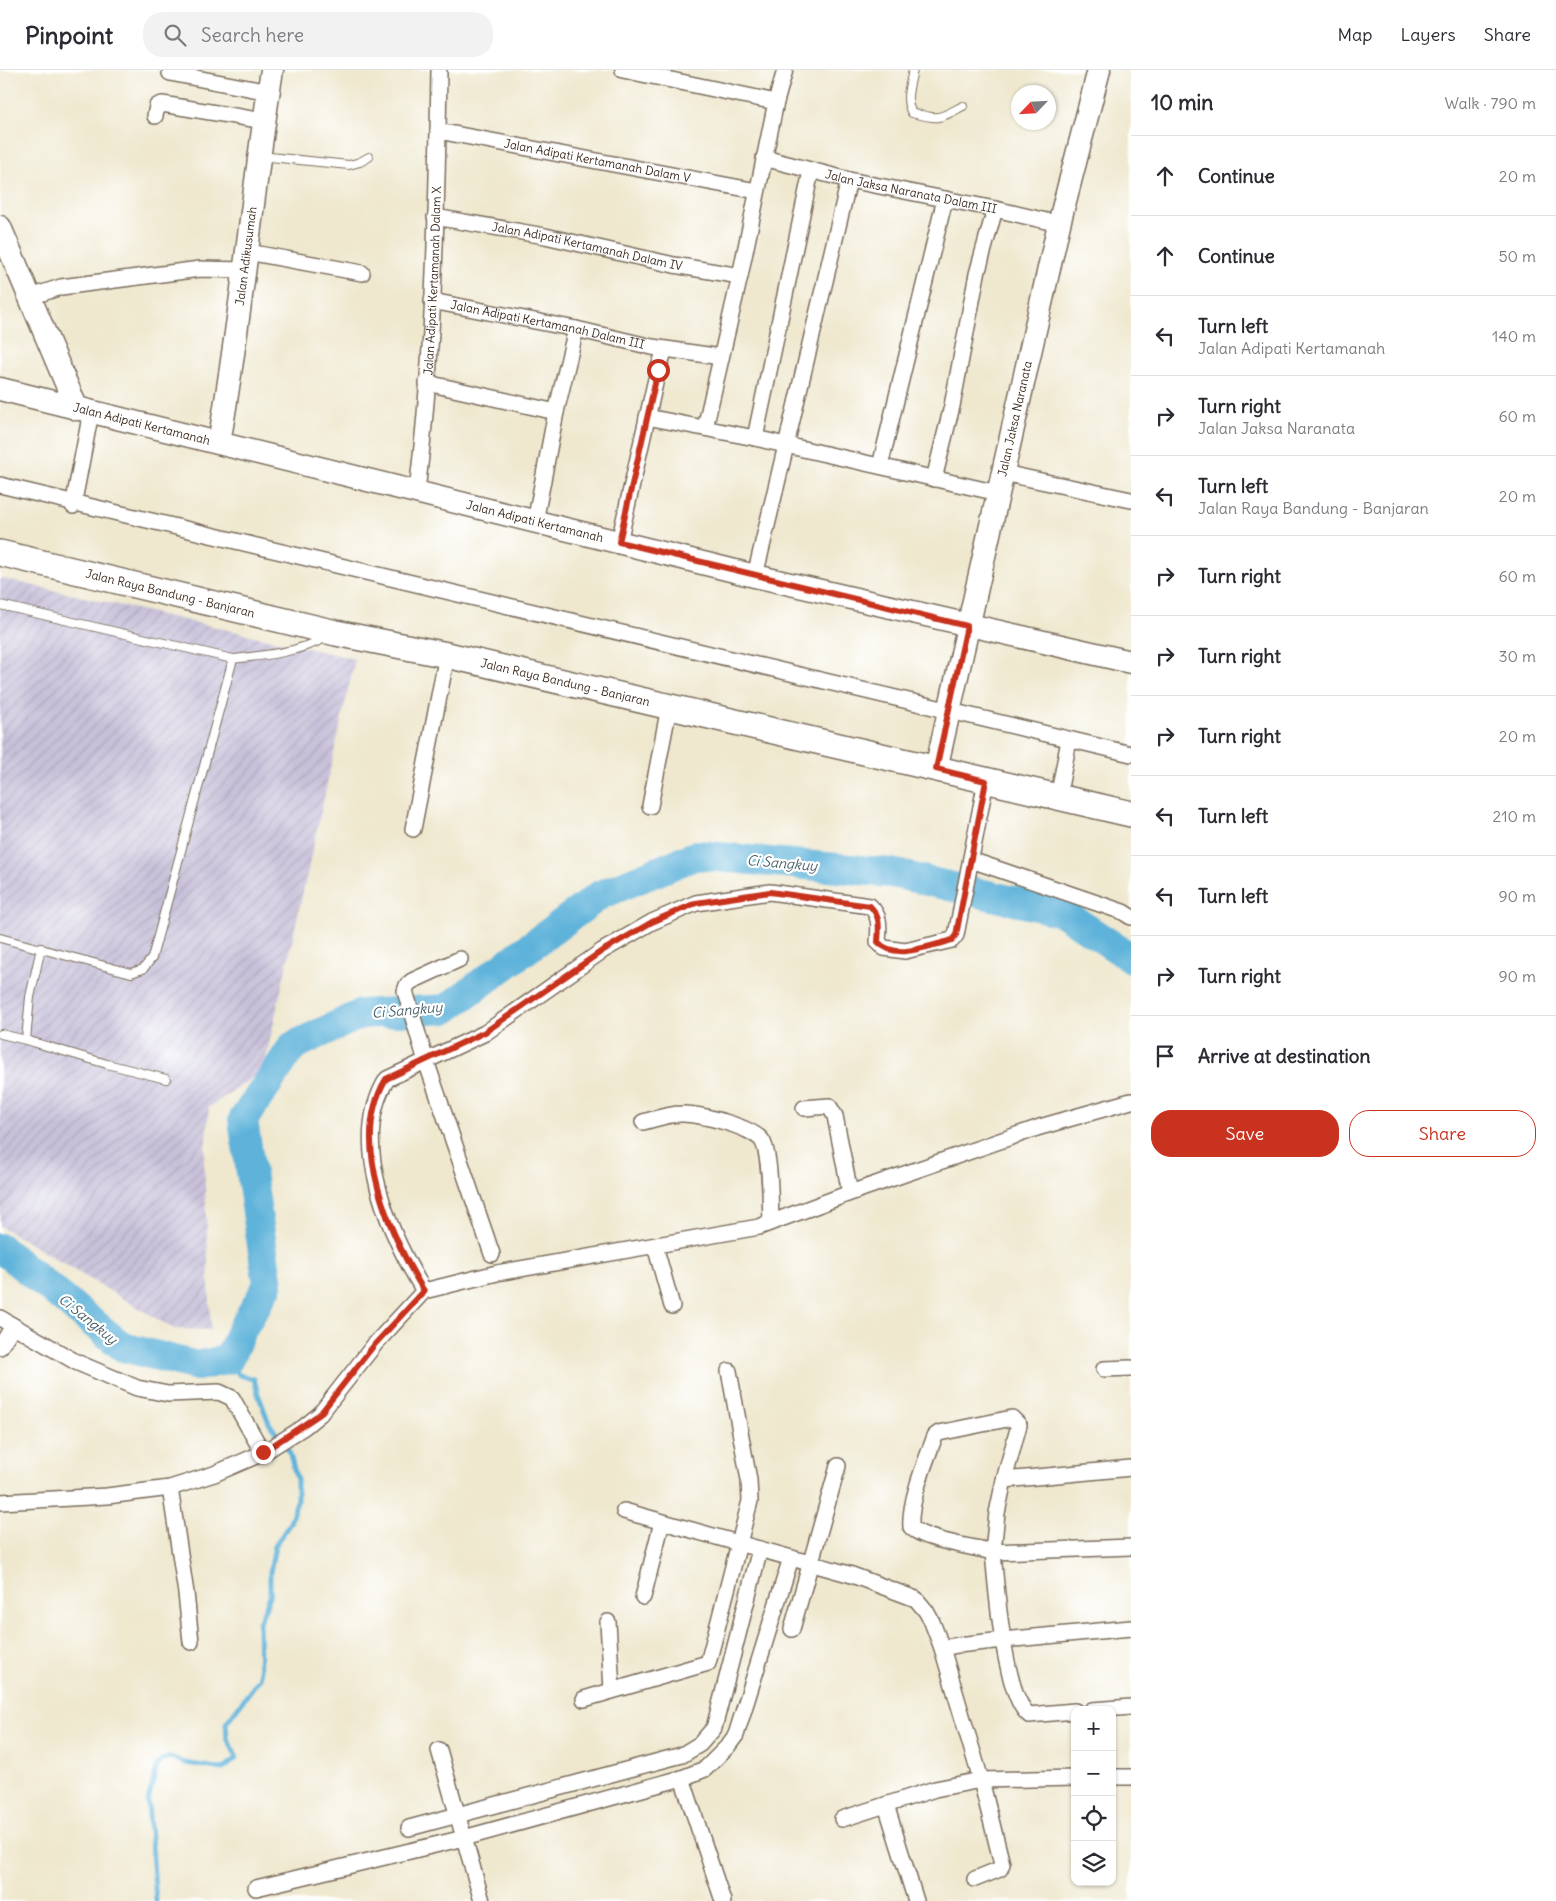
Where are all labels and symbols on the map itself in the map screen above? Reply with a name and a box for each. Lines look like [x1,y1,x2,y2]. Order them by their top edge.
north arrow [1011,85,1056,130]
street label: Jalan Adipati Kertamanah Dalam V [503,136,692,185]
street label: Jalan Jaksa Naranata Dalam III [824,166,998,216]
street label: Jalan Adipati Kertamanah Dalam X [420,185,444,376]
street label: Jalan Adikusumah [232,205,260,306]
street label: Jalan Adipati Kertamanah Dalam IV [491,219,684,273]
street label: Jalan Adipati Kertamanah Dalam III [450,297,646,352]
route start [647,359,670,382]
street label: Jalan Jaksa Naranata [994,359,1035,478]
street label: Jalan Adipati Kertamanah [72,399,212,448]
street label: Jalan Adipati Kertamanah [465,497,605,545]
street label: Jalan Raya Bandung - Banjaran [84,566,256,620]
street label: Jalan Raya Bandung - Banjaran [479,655,652,709]
water label: Ci Sangkuy [746,851,819,875]
water label: Ci Sangkuy [371,998,444,1022]
water label: Ci Sangkuy [55,1290,122,1349]
route end [252,1441,275,1464]

